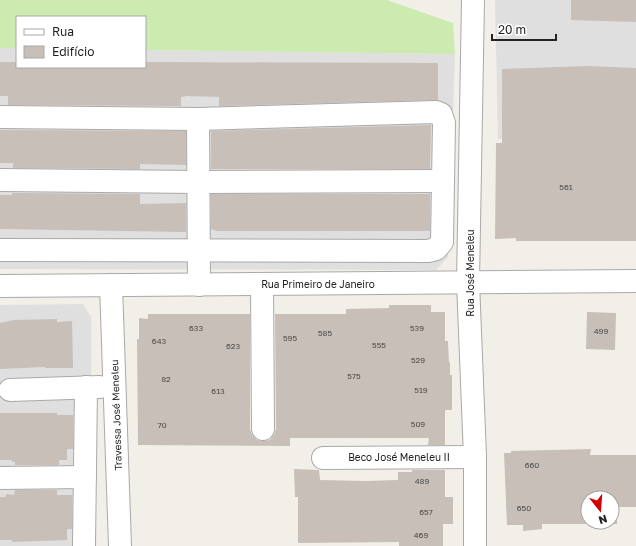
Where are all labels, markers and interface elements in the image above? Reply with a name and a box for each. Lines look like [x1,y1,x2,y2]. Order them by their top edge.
legend [16,16,146,68]
scale bar [492,16,556,42]
text: 20 m [498,22,526,37]
text: Rua [52,24,74,39]
text: Edifício [52,44,94,59]
house number: 561 [559,182,573,192]
street label: Rua José Meneleu [464,229,476,317]
street label: Rua Primeiro de Janeiro [261,278,375,290]
house number: 633 [189,323,203,333]
house number: 539 [410,323,424,333]
house number: 499 [594,326,608,336]
house number: 585 [318,328,332,338]
house number: 595 [283,333,297,343]
house number: 643 [152,336,167,346]
house number: 555 [372,340,386,350]
house number: 623 [226,341,240,351]
house number: 529 [411,355,425,365]
street label: Travessa José Meneleu [108,359,124,471]
house number: 575 [347,371,361,381]
house number: 82 [161,374,171,384]
house number: 519 [414,385,428,395]
house number: 613 [211,386,225,396]
house number: 509 [411,419,425,429]
house number: 70 [157,420,167,430]
street label: Beco José Meneleu II [348,451,450,463]
house number: 660 [525,460,539,470]
house number: 489 [415,476,429,486]
north arrow [580,490,620,530]
house number: 650 [517,503,531,513]
house number: 657 [419,507,433,517]
text: N [597,513,609,527]
house number: 469 [414,530,428,540]

